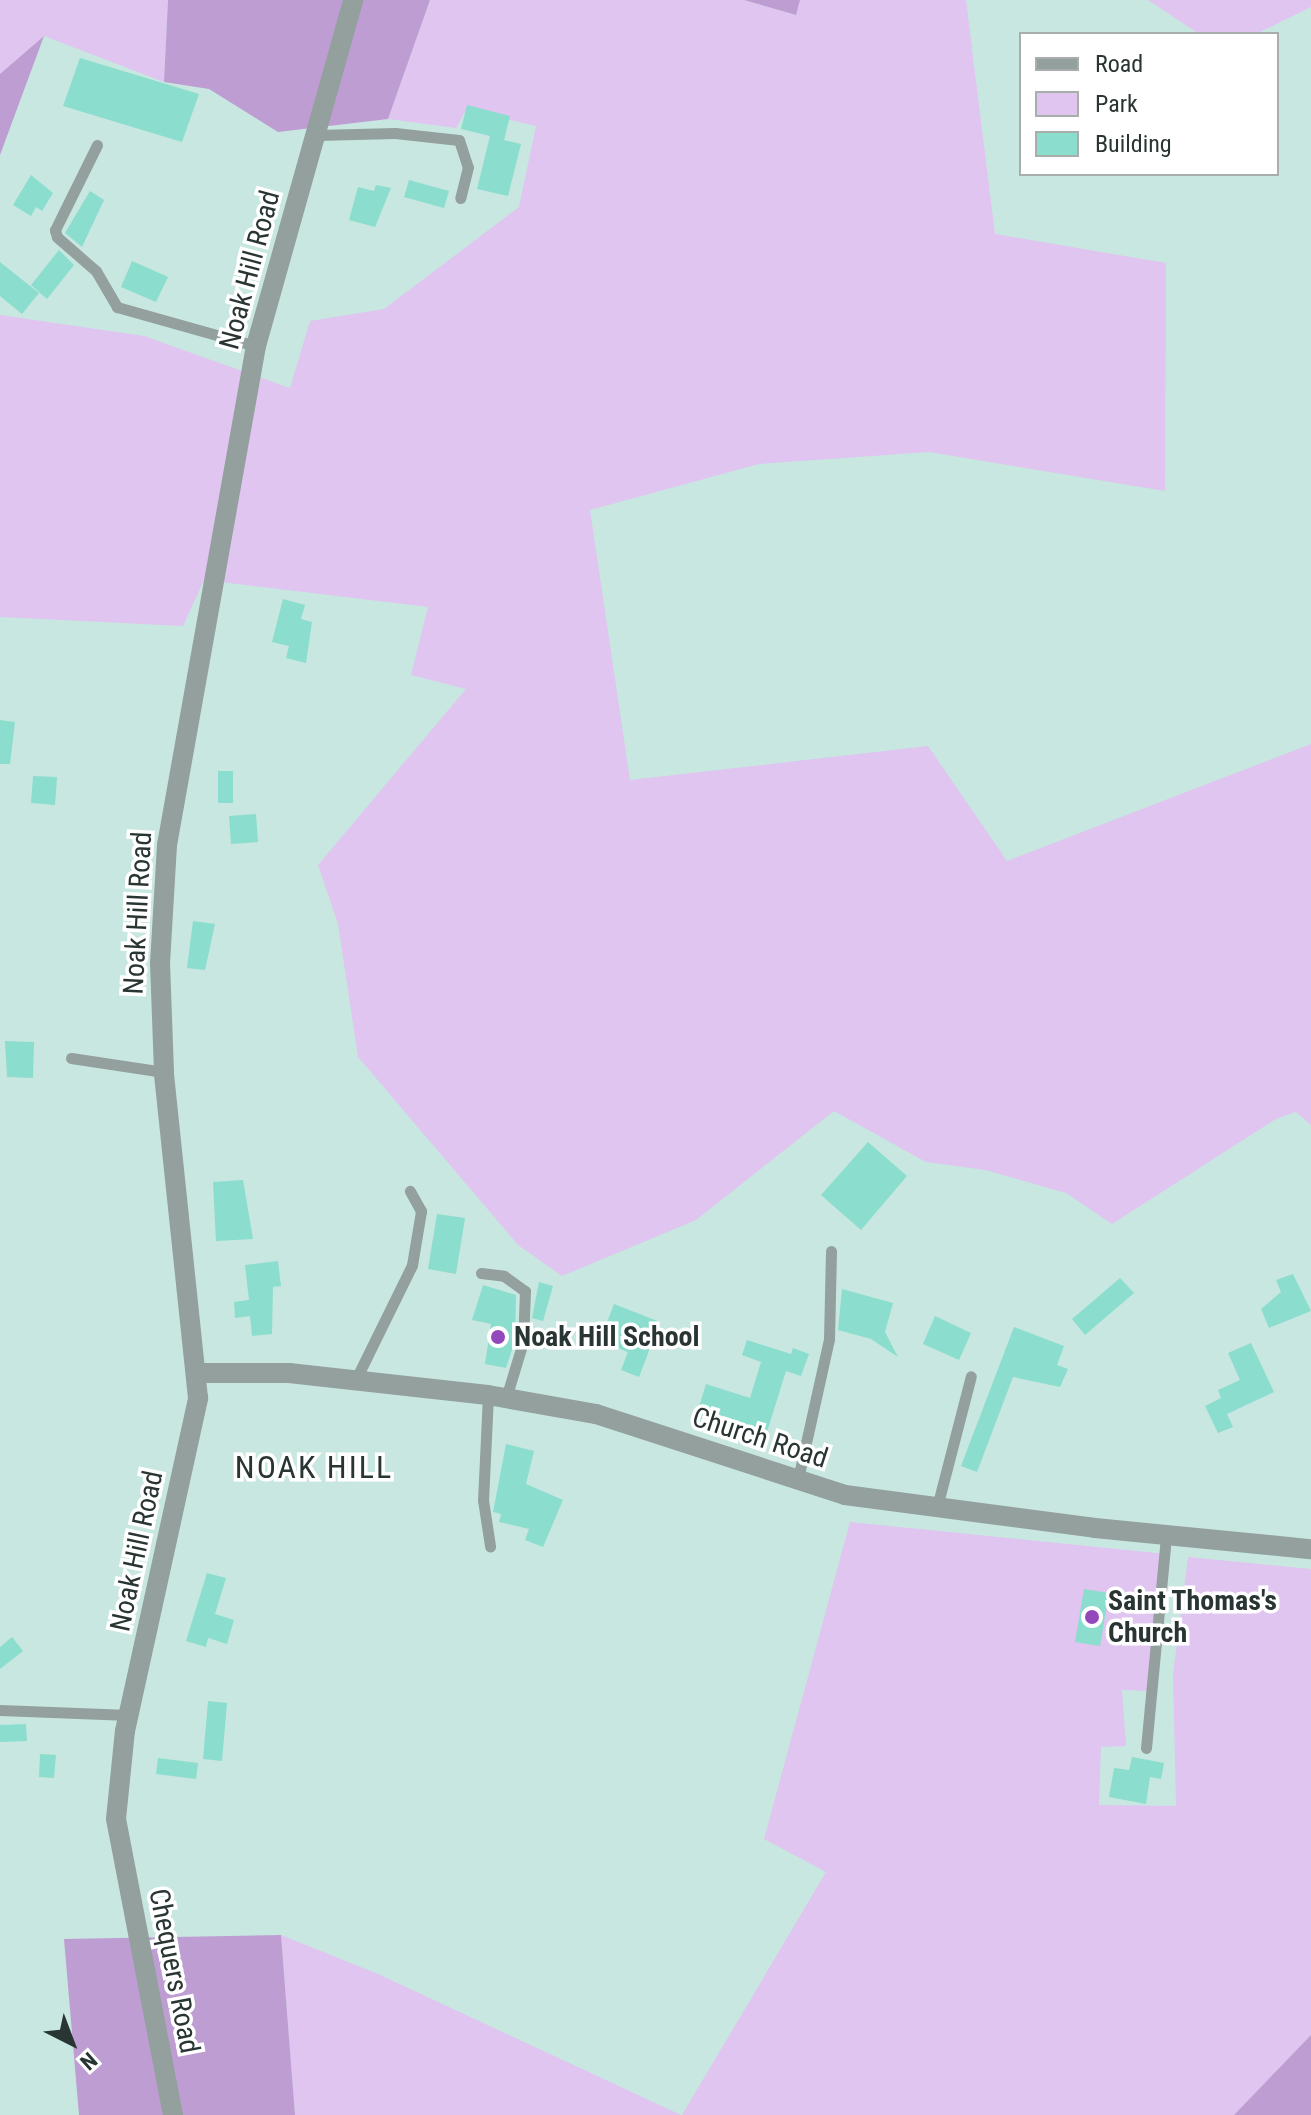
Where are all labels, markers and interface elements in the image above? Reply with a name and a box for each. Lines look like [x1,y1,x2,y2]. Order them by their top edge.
legend [1019,32,1279,176]
text: Road [1095,50,1143,78]
text: Park [1095,90,1138,118]
text: Building [1095,130,1172,158]
street label: Noak Hill Road [213,187,287,353]
street label: Noak Hill Road [117,831,159,995]
place label: Noak Hill School [514,1320,700,1354]
marker: Noak Hill School [489,1328,507,1346]
street label: Church Road [688,1400,832,1476]
district label: NOAK HILL [235,1448,393,1486]
street label: Noak Hill Road [104,1468,170,1634]
place label: Saint Thomas's Church [1108,1584,1278,1650]
marker: Saint Thomas's Church [1083,1608,1101,1626]
street label: Chequers Road [142,1886,206,2056]
north arrow [32,2003,112,2083]
text: N [75,2047,102,2075]

